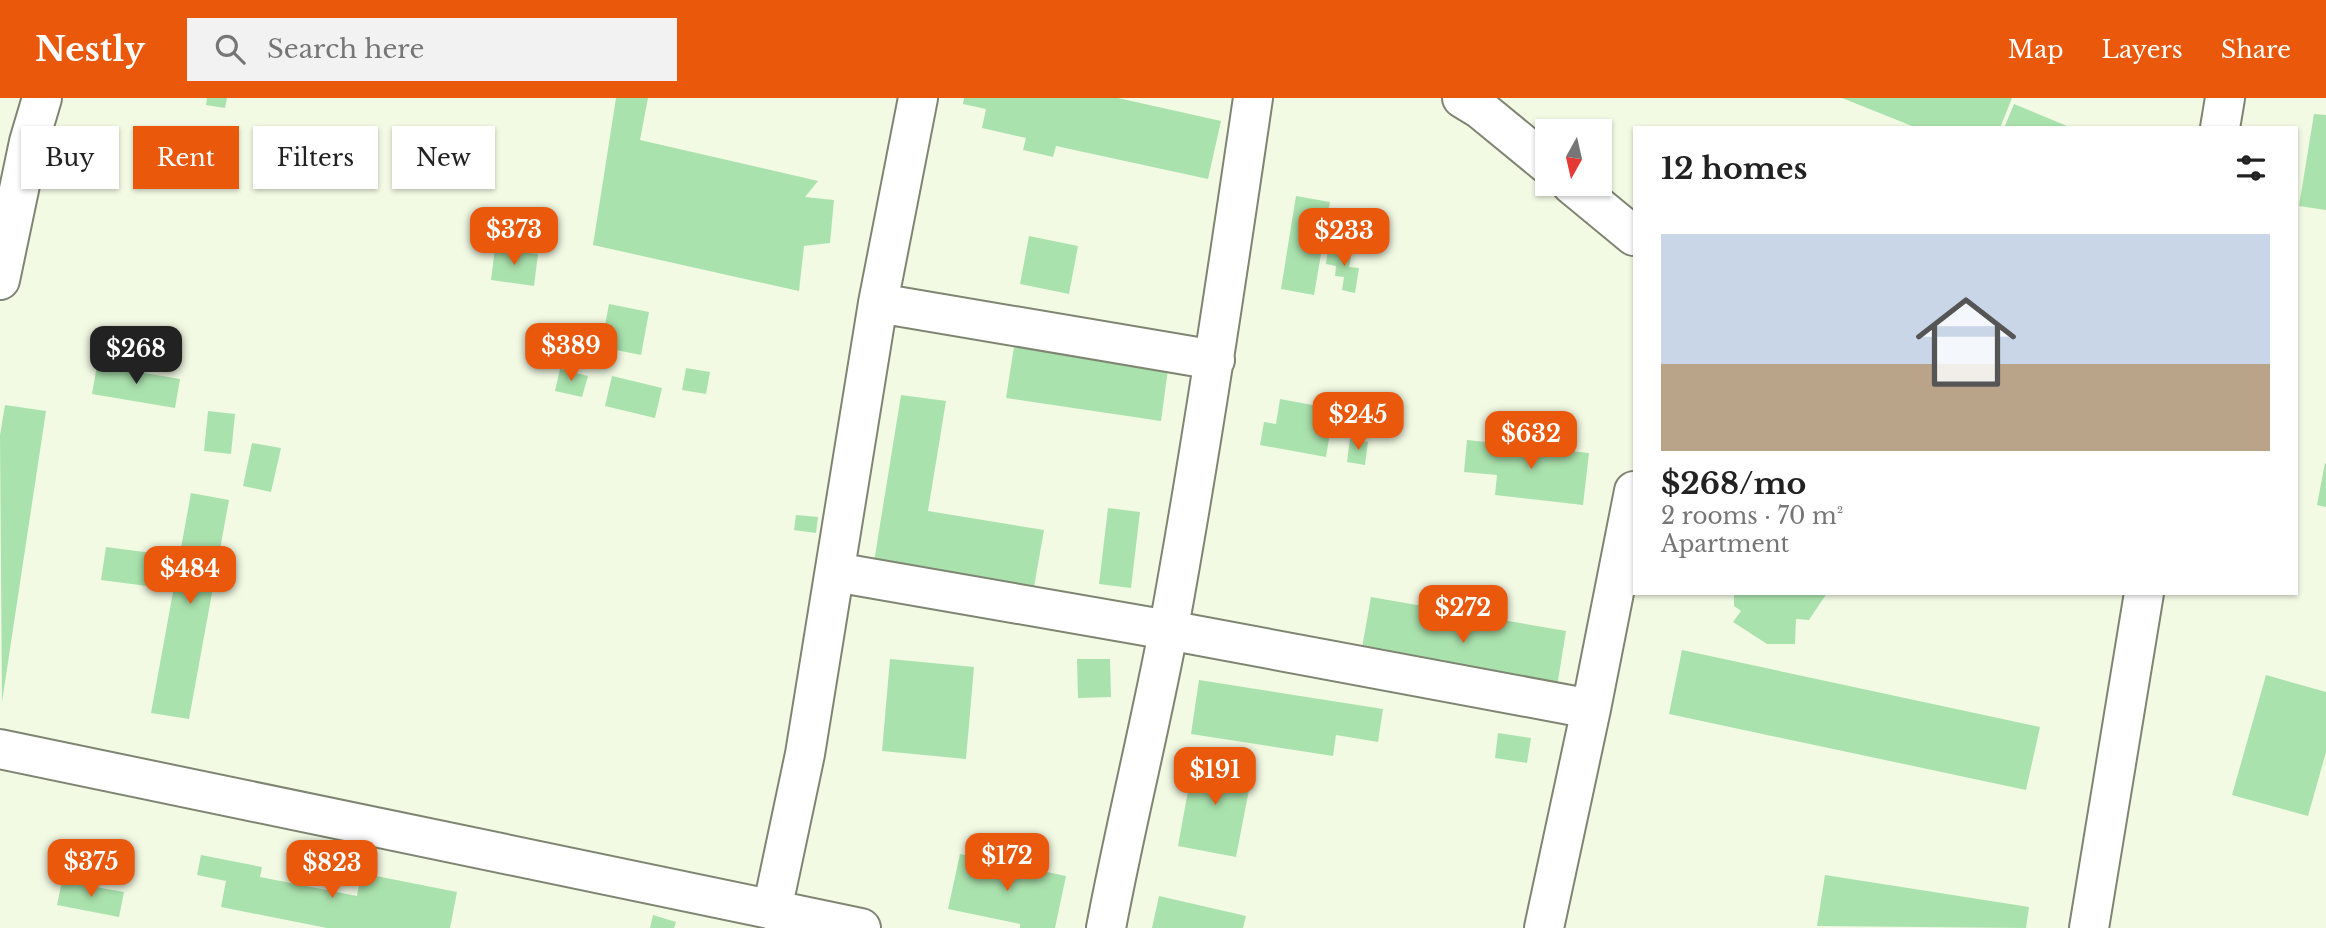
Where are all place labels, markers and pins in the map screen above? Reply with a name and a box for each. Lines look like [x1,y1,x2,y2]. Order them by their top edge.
pin: $373 [473,208,555,267]
pin: $233 [1303,208,1385,268]
pin: $389 [530,324,612,383]
pin: $268 [95,327,177,386]
pin: $245 [1317,392,1399,452]
pin: $632 [1490,412,1572,471]
pin: $484 [149,546,231,606]
pin: $272 [1422,586,1504,645]
pin: $191 [1174,748,1256,807]
pin: $172 [966,834,1048,893]
pin: $375 [50,840,132,899]
pin: $823 [291,840,373,900]

